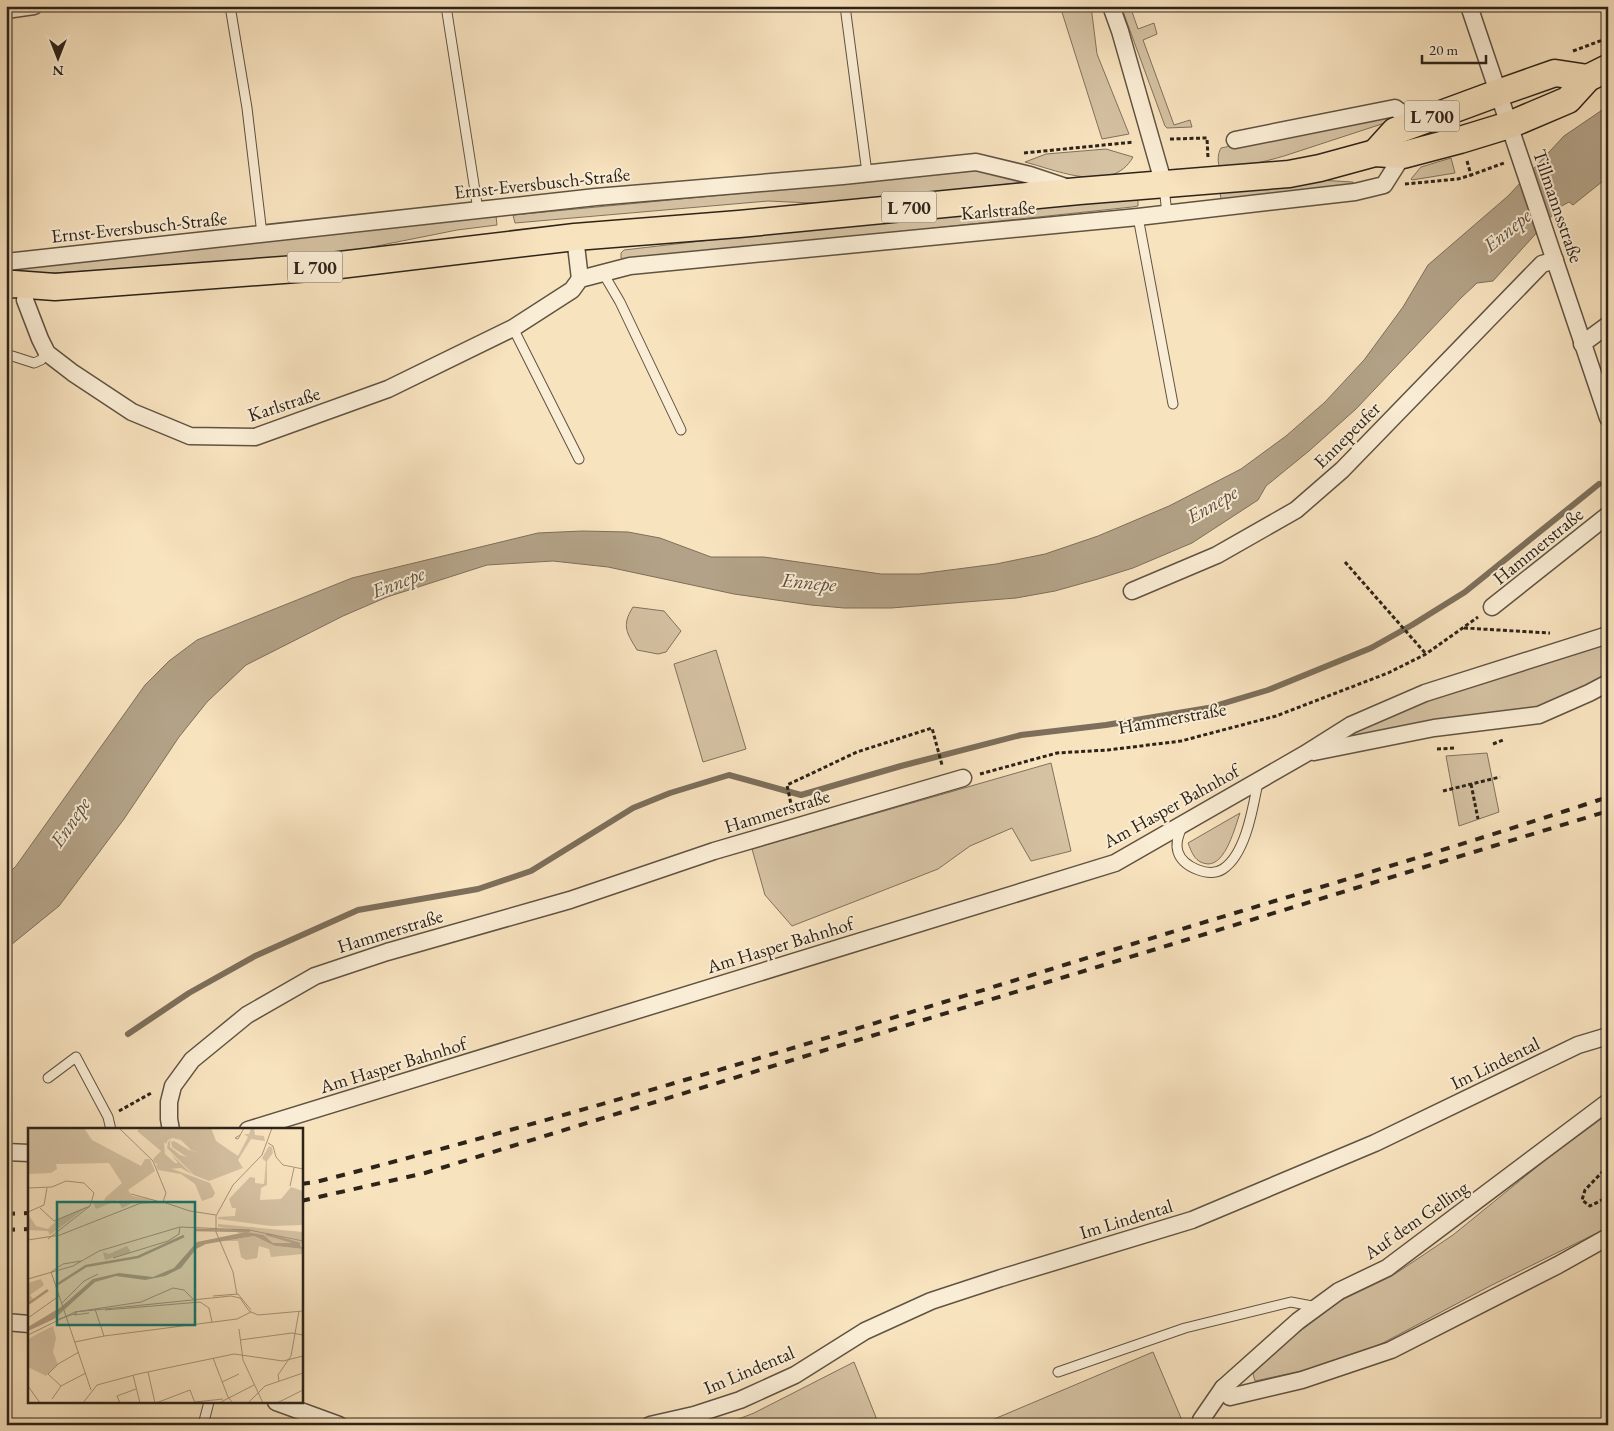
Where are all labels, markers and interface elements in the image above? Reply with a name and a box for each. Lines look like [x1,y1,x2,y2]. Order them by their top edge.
north arrow [32,32,82,82]
scale bar [1422,32,1485,64]
text: 20 m [1429,40,1458,59]
text: N [52,62,64,80]
road number: L 700 [1404,100,1460,132]
street label: Tillmannsstraße [1527,146,1589,266]
street label: Ernst-Eversbusch-Straße [453,161,631,205]
road number: L 700 [882,192,936,222]
street label: Karlstraße [960,194,1036,226]
water label: Ennepe [1477,203,1537,258]
street label: Ernst-Eversbusch-Straße [50,205,228,249]
road number: L 700 [288,252,342,282]
street label: Karlstraße [245,381,323,427]
street label: Ennepeufer [1308,396,1386,474]
water label: Ennepe [1181,479,1242,529]
street label: Hammerstraße [1488,502,1588,590]
water label: Ennepe [367,560,428,604]
water label: Ennepe [780,567,838,597]
street label: Hammerstraße [1116,696,1228,740]
street label: Am Hasper Bahnhof [1098,757,1245,854]
street label: Hammerstraße [721,783,833,839]
water label: Ennepe [43,792,96,853]
street label: Hammerstraße [334,903,446,959]
street label: Am Hasper Bahnhof [703,910,858,979]
street label: Am Hasper Bahnhof [316,1030,471,1099]
street label: Im Lindental [1446,1031,1544,1095]
inset map [28,1128,302,1404]
street label: Auf dem Gelling [1358,1174,1474,1266]
street label: Im Lindental [1076,1193,1176,1245]
street label: Im Lindental [700,1340,798,1400]

